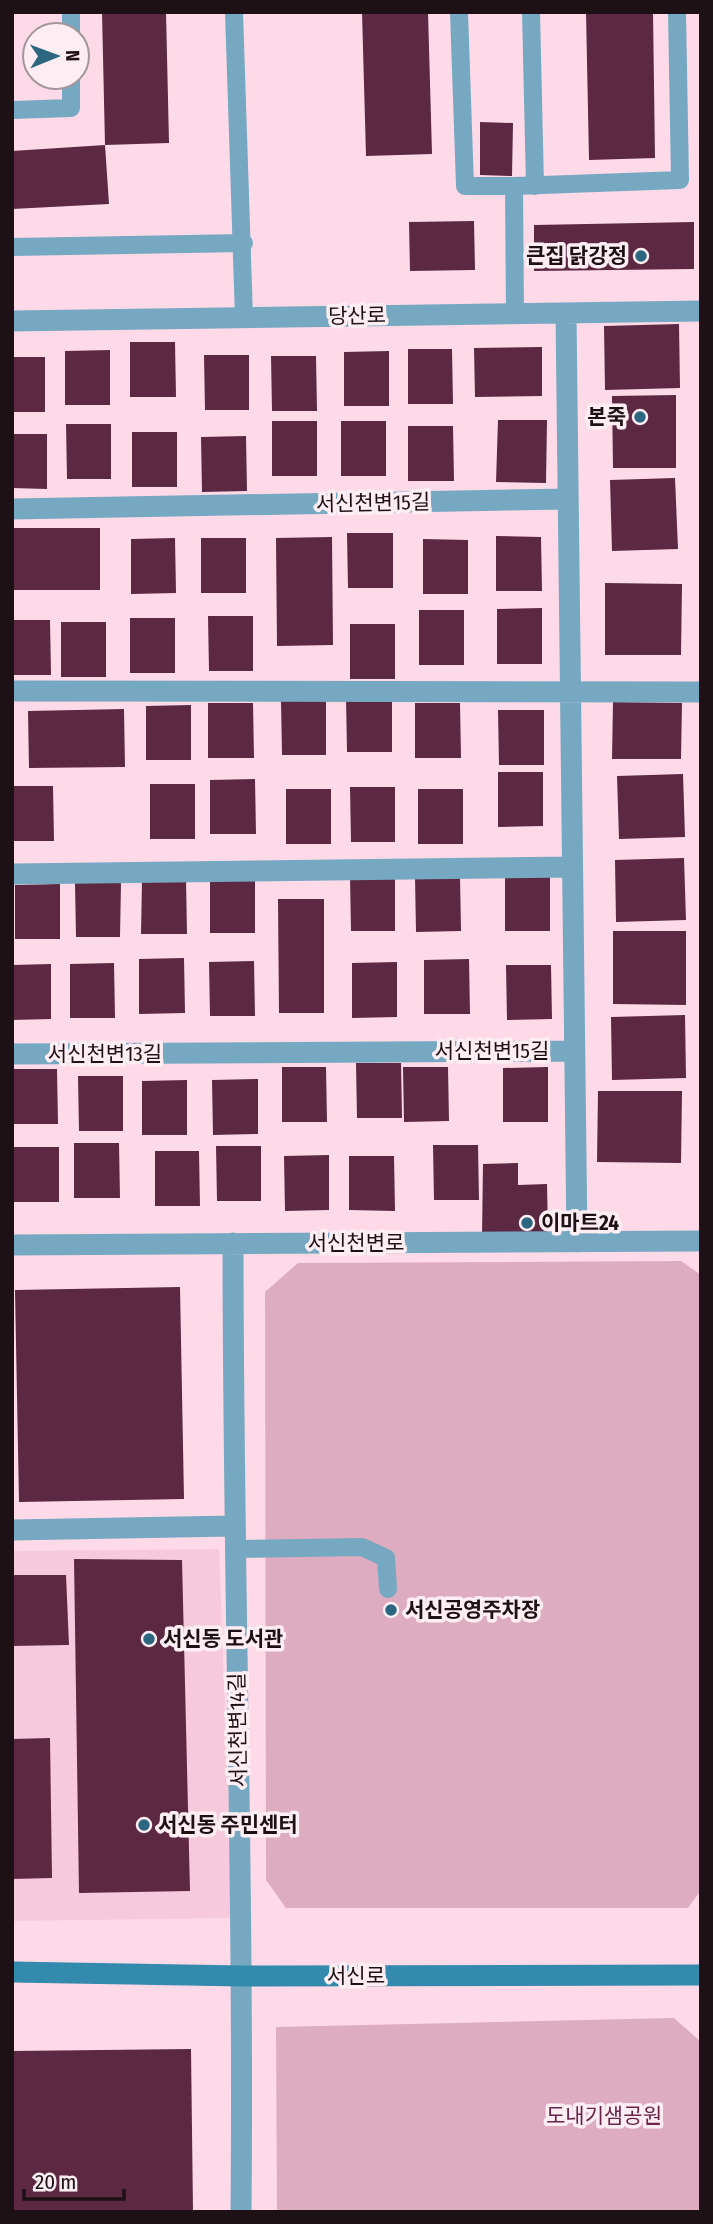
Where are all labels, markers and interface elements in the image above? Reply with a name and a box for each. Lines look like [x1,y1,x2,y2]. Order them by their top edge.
north arrow [21,21,91,91]
text: N [61,50,84,62]
place label: 큰집 닭강정 [526,243,627,269]
marker: 큰집 닭강정 [633,248,649,264]
street label: 당산로 [328,302,386,330]
place label: 본죽 [587,404,626,430]
marker: 본죽 [632,409,648,425]
street label: 서신천변15길 [316,489,430,517]
street label: 서신천변15길 [435,1038,549,1064]
street label: 서신천변13길 [48,1041,162,1067]
place label: 이마트24 [541,1210,619,1236]
marker: 이마트24 [519,1215,535,1231]
street label: 서신천변로 [308,1230,404,1256]
place label: 서신공영주차장 [405,1597,540,1623]
marker: 서신공영주차장 [383,1602,399,1618]
place label: 서신동 도서관 [163,1626,283,1652]
marker: 서신동 도서관 [141,1631,157,1647]
street label: 서신천변14길 [224,1672,252,1788]
place label: 서신동 주민센터 [158,1812,298,1838]
marker: 서신동 주민센터 [136,1817,152,1833]
street label: 서신로 [327,1963,385,1989]
park label: 도내기샘공원 [546,2103,662,2129]
scale bar [24,2158,124,2202]
text: 20 m [35,2169,76,2195]

